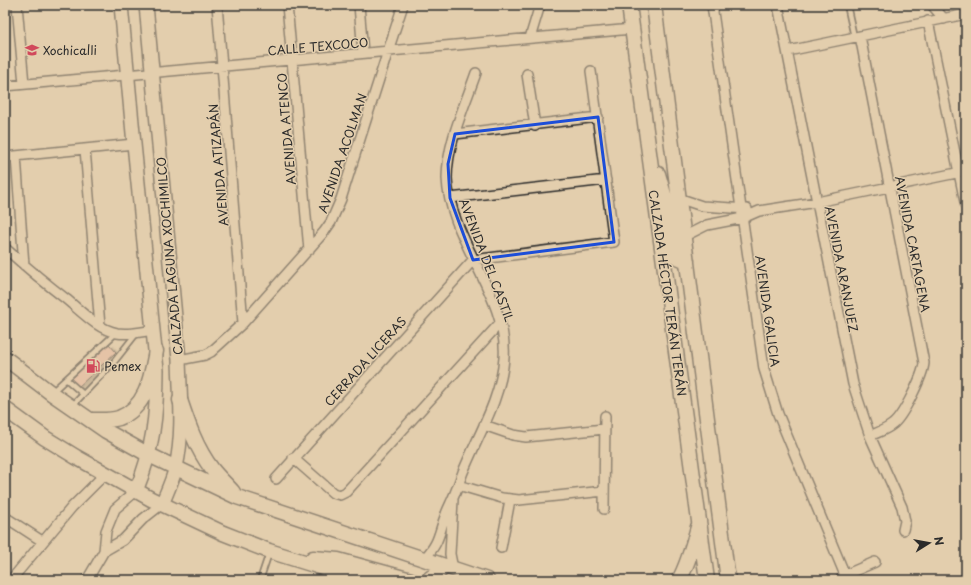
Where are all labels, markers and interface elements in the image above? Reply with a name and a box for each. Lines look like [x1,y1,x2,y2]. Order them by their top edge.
street label: CALLE TEXCOCO [267,33,369,59]
place label: Xochicalli [43,41,97,59]
school or university icon: Xochicalli [24,42,40,58]
street label: AVENIDA ATENCO [272,72,300,186]
street label: AVENIDA ACOLMAN [313,91,371,215]
street label: AVENIDA ATIZAPÁN [204,103,232,227]
street label: CALZADA LAGUNA XOCHIMILCO [151,156,187,356]
street label: AVENIDA CARTAGENA [891,174,935,314]
street label: CALZADA HÉCTOR TERÁN TERÁN [645,189,691,397]
street label: AVENIDA DEL CASTIL [455,196,519,325]
street label: AVENIDA ARANJUEZ [821,204,863,334]
street label: AVENIDA GALICIA [751,254,785,368]
street label: CERRADA LICERAS [320,312,410,410]
place label: Pemex [104,357,141,375]
fuel station icon: Pemex [85,358,101,374]
north arrow [909,523,949,563]
text: N [930,535,949,547]

